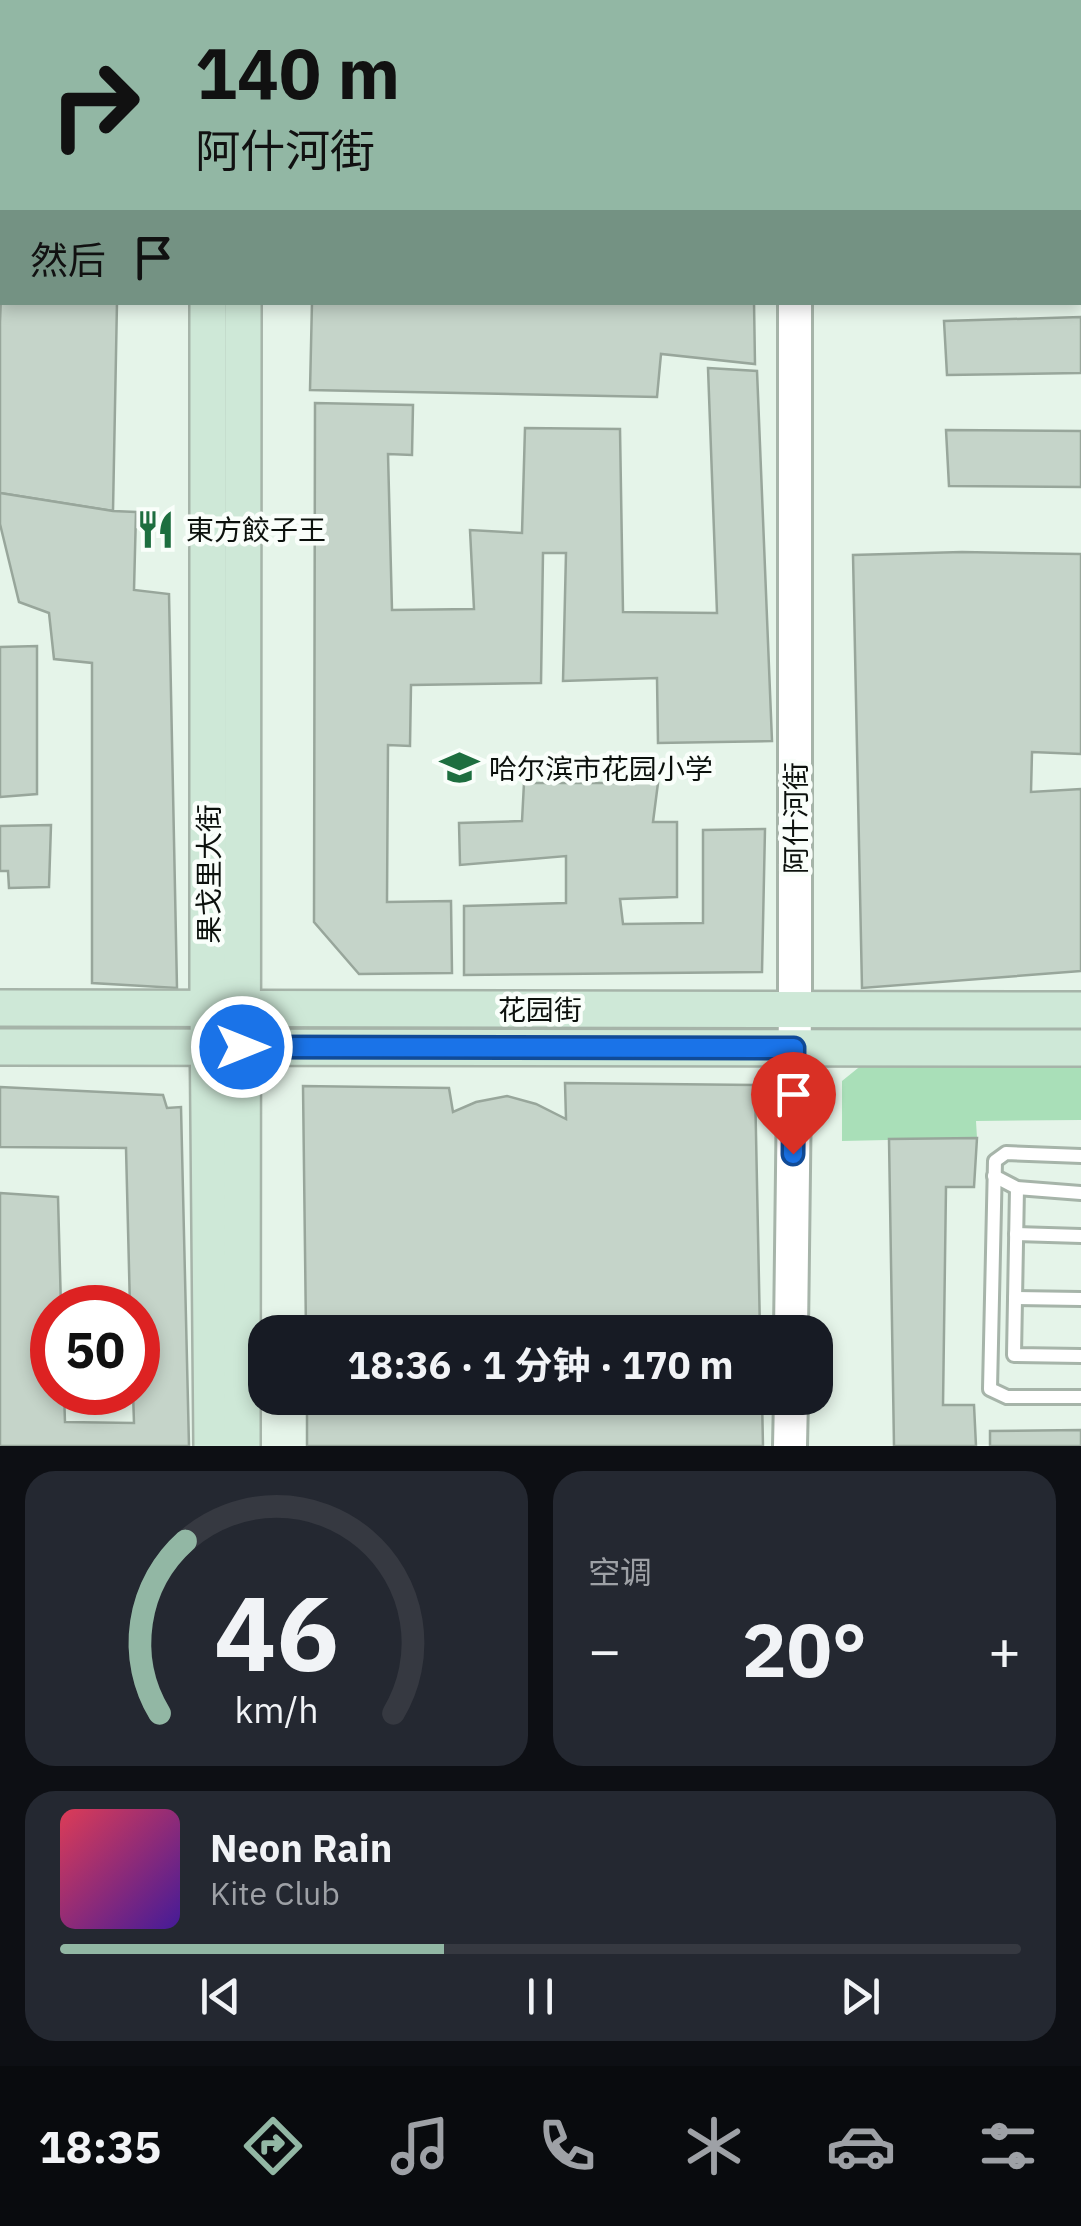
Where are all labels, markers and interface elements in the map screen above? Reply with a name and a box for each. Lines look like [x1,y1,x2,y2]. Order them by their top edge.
text: 140 m [195,27,400,118]
icon: right [30,40,160,170]
text: 阿什河街 [195,121,375,179]
icon: arrive [126,230,181,285]
text: 然后 [30,235,106,284]
restaurant icon: 東方餃子王 [135,508,177,550]
place label: 東方餃子王 [186,511,326,548]
school or university icon: 哈尔滨市花园小学 [438,747,480,789]
place label: 哈尔滨市花园小学 [489,750,713,787]
street label: 阿什河街 [777,762,814,874]
street label: 果戈里大街 [190,804,227,944]
street label: 花园街 [498,991,582,1028]
position arrow [190,995,294,1099]
pin [751,1052,836,1155]
icon: arrive [766,1067,821,1122]
speed limit sign: 50 [30,1285,160,1415]
text: 18:36 · 1 分钟 · 170 m [348,1340,733,1389]
text: 空调 [588,1551,652,1593]
text: 46 [214,1564,339,1700]
text: 20° [742,1600,867,1698]
text: − [588,1614,621,1685]
text: + [988,1614,1021,1685]
text: km/h [234,1686,319,1733]
text: Neon Rain [210,1823,392,1872]
text: Kite Club [210,1872,340,1914]
icon: previous [193,1969,248,2024]
icon: pause [513,1969,568,2024]
icon: next [833,1969,888,2024]
icon: directions [238,2111,308,2181]
icon: music [385,2111,455,2181]
icon: phone [532,2111,602,2181]
icon: climate [679,2111,749,2181]
icon: car [826,2111,896,2181]
icon: filters [973,2111,1043,2181]
text: 18:35 [38,2117,161,2175]

